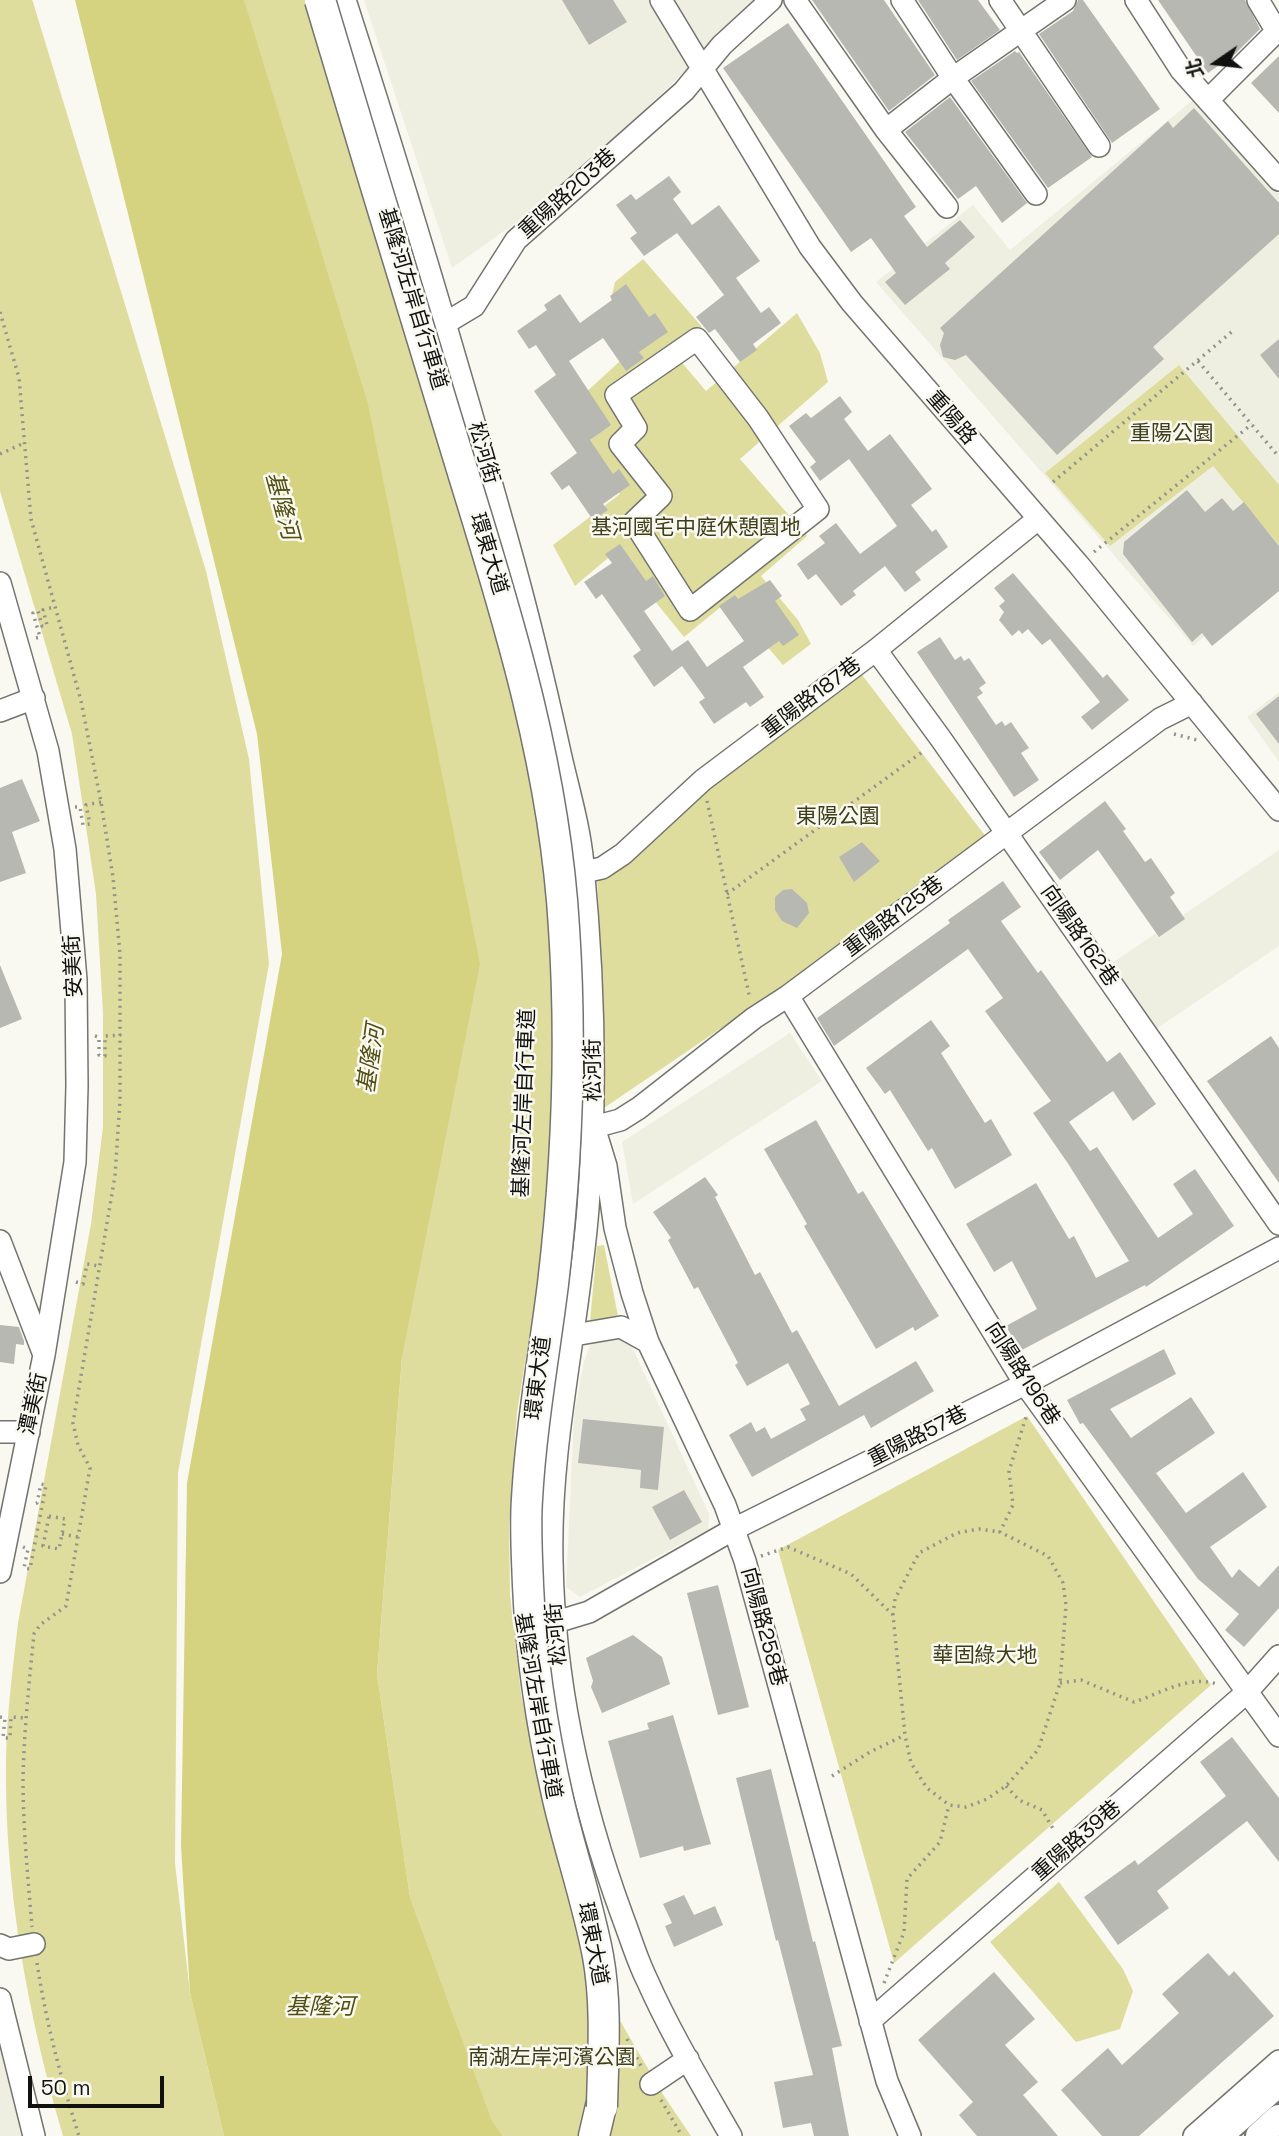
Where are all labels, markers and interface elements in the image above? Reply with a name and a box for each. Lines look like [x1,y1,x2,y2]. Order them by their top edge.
north arrow [1181,28,1251,98]
text: 北 [1181,56,1210,80]
street label: 重陽路203巷 [514,144,622,244]
street label: 基隆河左岸自行車道 [372,205,452,393]
street label: 重陽路 [921,386,981,450]
street label: 松河街 [462,419,504,487]
park label: 重陽公園 [1130,421,1214,447]
water label: 基隆河 [259,469,303,543]
street label: 環東大道 [464,510,512,598]
park label: 基河國宅中庭休憩園地 [591,515,801,541]
street label: 重陽路187巷 [758,653,866,743]
park label: 東陽公園 [796,804,880,830]
street label: 重陽路125巷 [839,871,949,963]
street label: 向陽路162巷 [1035,880,1123,992]
street label: 安美街 [60,934,88,998]
street label: 基隆河左岸自行車道 [509,1008,541,1198]
water label: 基隆河 [354,1023,390,1095]
street label: 松河街 [581,1038,607,1102]
street label: 向陽路196巷 [979,1317,1065,1431]
street label: 環東大道 [521,1335,557,1421]
street label: 潭美街 [15,1371,53,1437]
street label: 重陽路57巷 [864,1401,972,1473]
street label: 向陽路258巷 [735,1565,791,1689]
street label: 松河街 [542,1602,572,1666]
street label: 基隆河左岸自行車道 [508,1611,566,1801]
park label: 華固綠大地 [933,1643,1037,1669]
street label: 重陽路39巷 [1027,1796,1127,1886]
street label: 環東大道 [572,1900,612,1988]
water label: 基隆河 [286,1994,354,2022]
park label: 南湖左岸河濱公園 [468,2045,636,2071]
scale bar [32,2062,168,2106]
text: 50 m [41,2074,91,2101]

